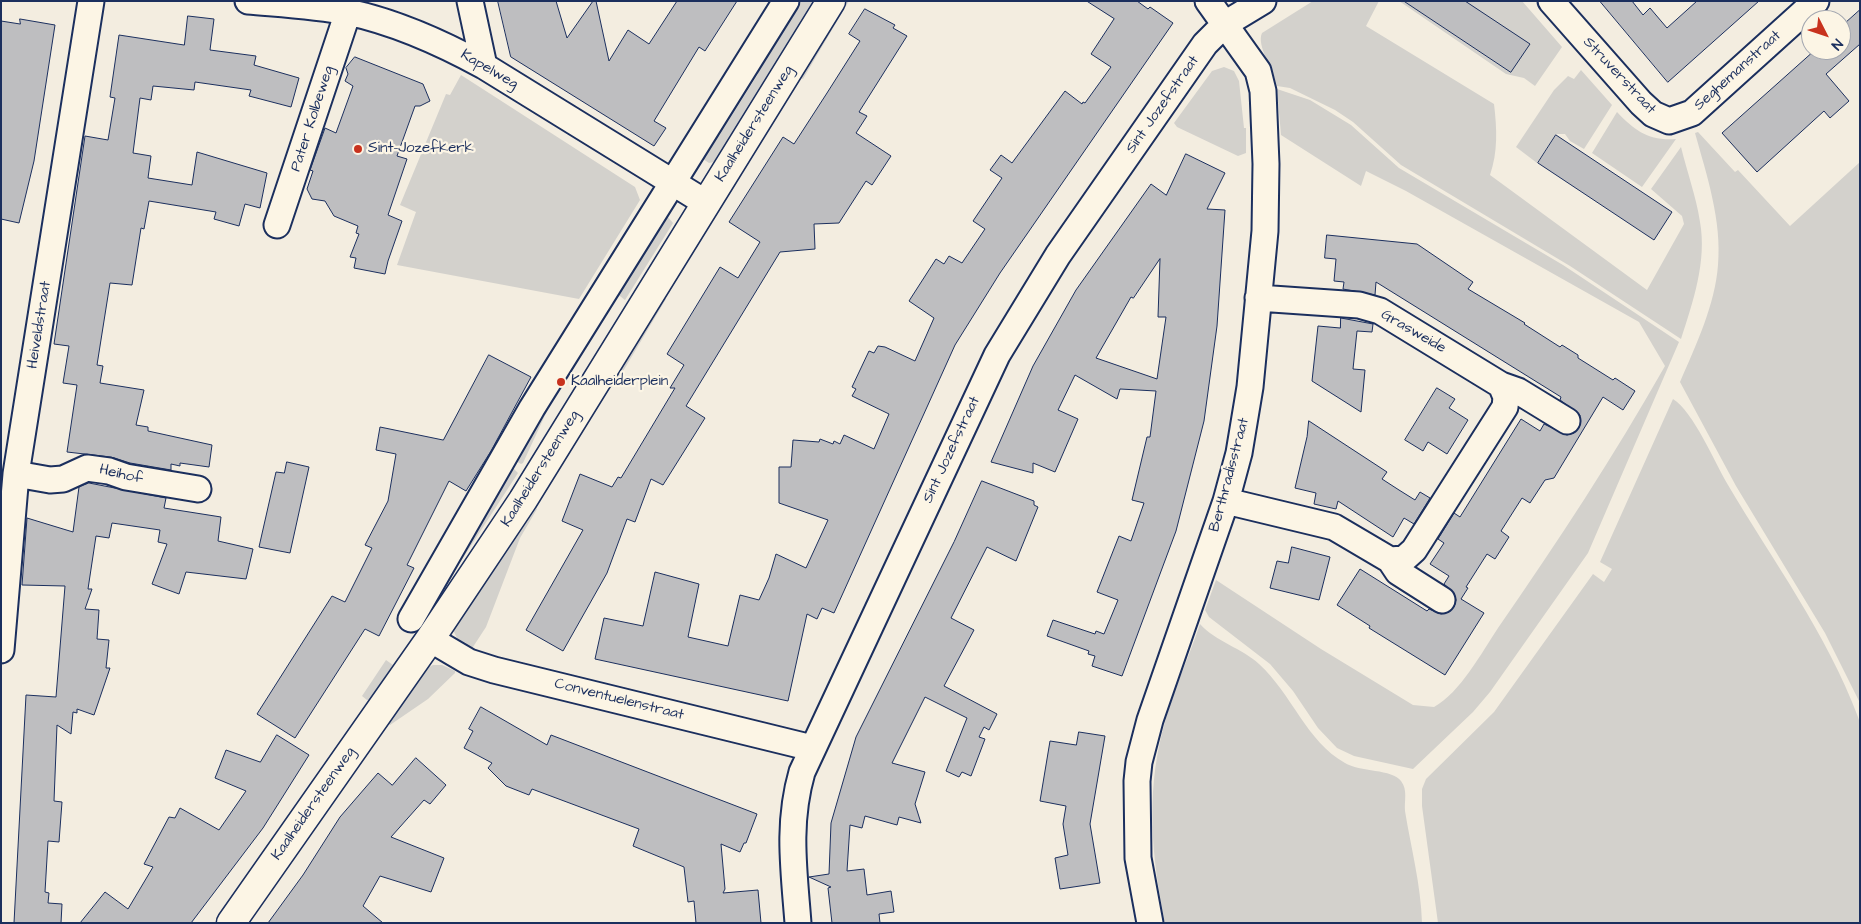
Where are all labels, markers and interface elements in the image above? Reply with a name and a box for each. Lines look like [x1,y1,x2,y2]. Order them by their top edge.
north arrow [1801,10,1851,60]
street label: Seghemanstraat [1691,27,1785,115]
street label: Struverstraat [1579,34,1659,118]
text: N [1826,34,1847,54]
street label: Kapelweg [457,46,521,94]
street label: Sint Jozefstraat [1123,53,1203,157]
street label: Kaalheidersteenweg [712,62,798,186]
street label: Pater Kolbeweg [287,64,339,174]
place label: Sint-Jozefkerk [368,140,474,158]
marker: Sint-Jozefkerk [352,143,364,155]
street label: Heiveldstraat [24,280,56,370]
street label: Grasweide [1377,306,1449,358]
place label: Kaalheiderplein [571,373,668,391]
marker: Kaalheiderplein [555,376,567,388]
street label: Sint Jozefstraat [919,394,985,506]
street label: Kaalheidersteenweg [498,407,584,531]
street label: Berthradisstraat [1206,416,1254,534]
street label: Heihof [97,461,145,489]
street label: Conventuelenstraat [552,675,686,725]
street label: Kaalheidersteenweg [268,744,360,864]

